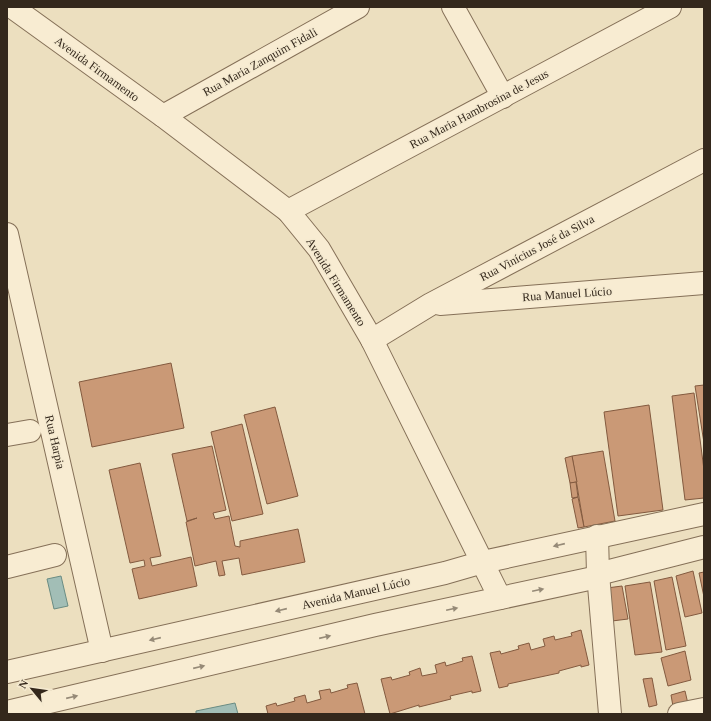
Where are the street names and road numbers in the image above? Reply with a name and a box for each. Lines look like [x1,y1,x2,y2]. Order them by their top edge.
street label: Rua Maria Zanquim Fidali [200,24,320,99]
street label: Avenida Firmamento [52,34,142,104]
street label: Rua Maria Hambrosina de Jesus [407,66,551,152]
street label: Rua Vinícius José da Silva [477,212,597,284]
street label: Avenida Firmamento [303,235,369,329]
street label: Rua Manuel Lúcio [522,284,612,304]
street label: Rua Harpia [42,414,68,471]
street label: Avenida Manuel Lúcio [301,574,411,612]

